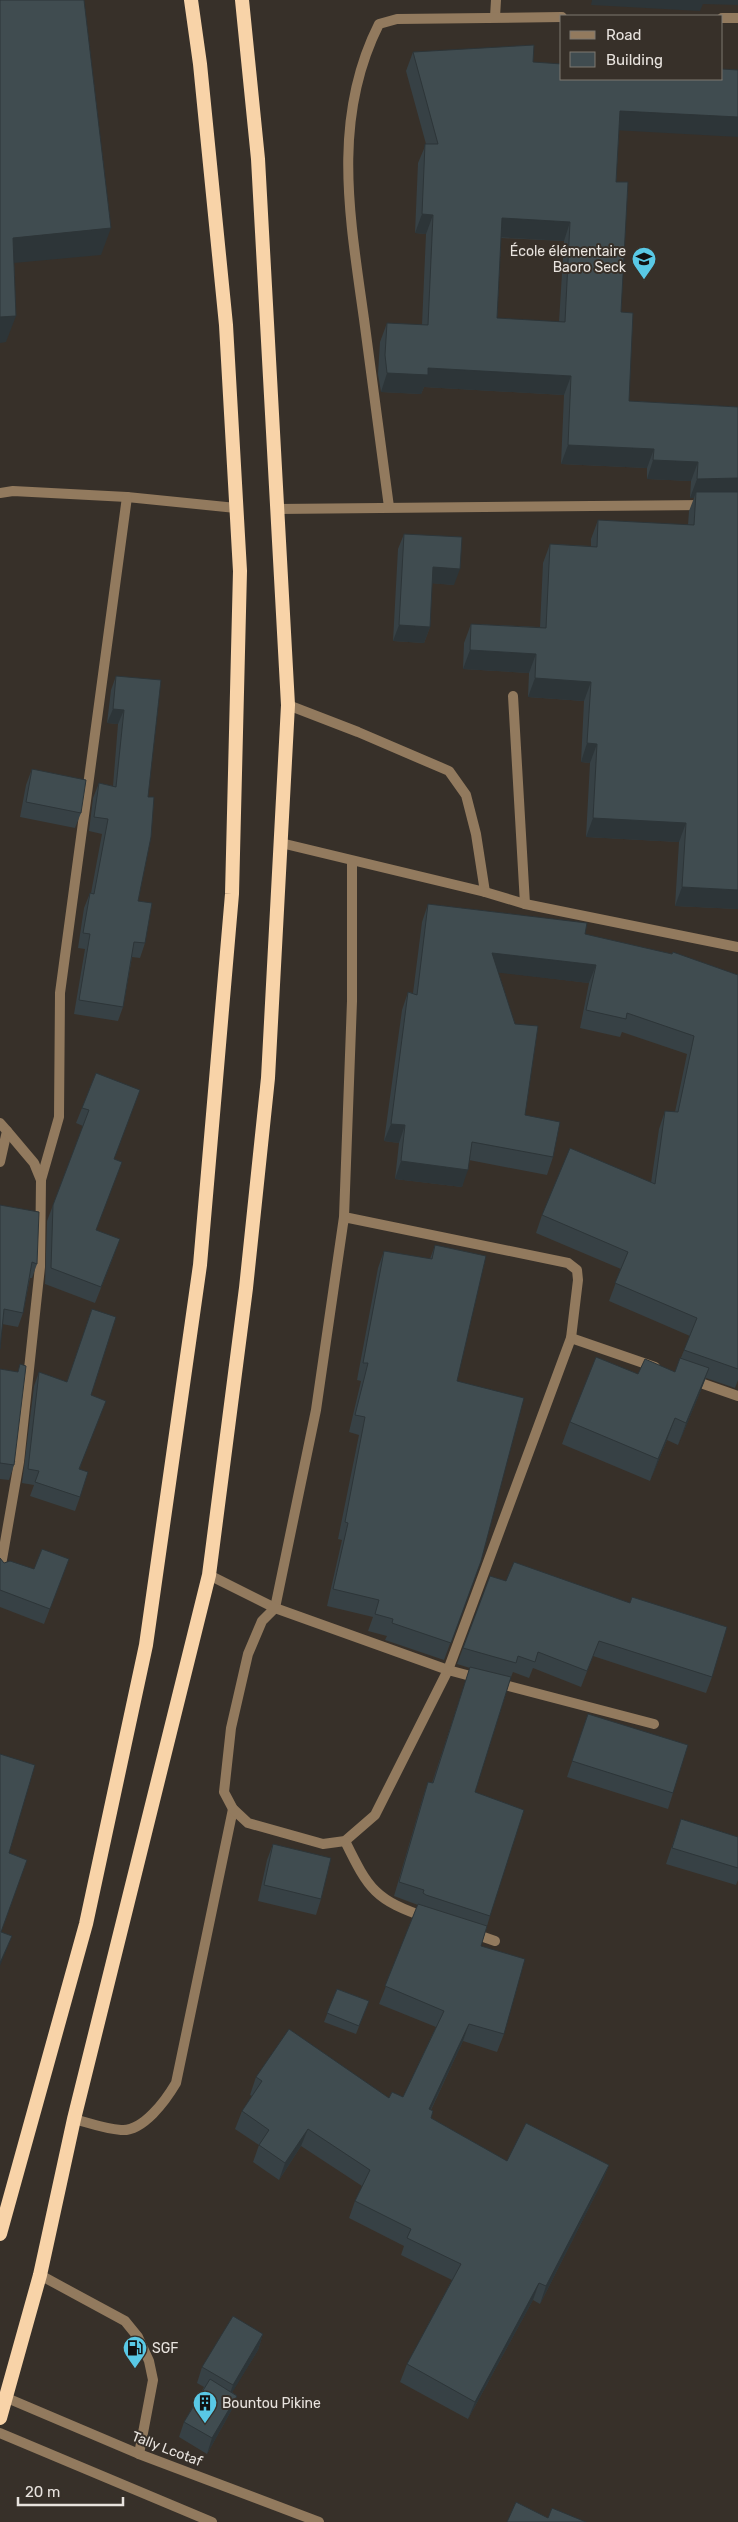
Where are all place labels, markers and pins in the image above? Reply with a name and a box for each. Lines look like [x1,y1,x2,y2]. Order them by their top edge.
place label: École élémentaire Baoro Seck [510,242,627,276]
school or university icon: École élémentaire Baoro Seck [631,246,657,280]
fuel station icon: SGF [122,2335,148,2369]
place label: SGF [152,2340,178,2357]
building icon: Bountou Pikine [192,2390,218,2424]
place label: Bountou Pikine [222,2395,321,2412]

